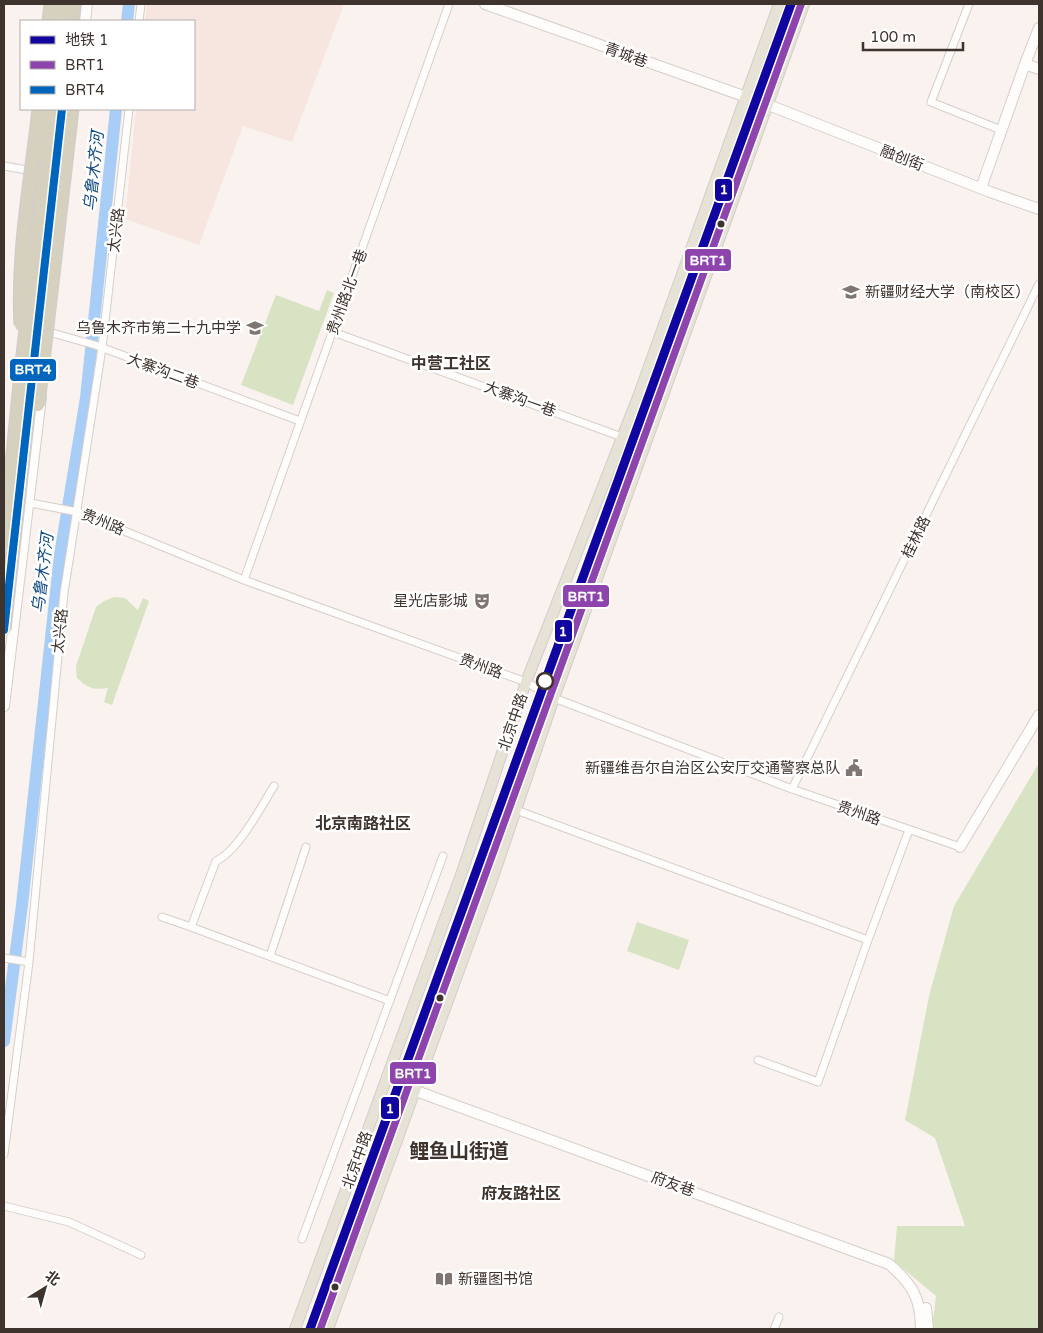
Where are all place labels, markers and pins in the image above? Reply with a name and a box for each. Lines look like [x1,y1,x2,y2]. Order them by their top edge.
unlabelled marker [716,219,726,229]
school or university icon: 新疆财经大学（南校区） [841,282,861,302]
place label: 新疆财经大学（南校区） [865,283,1030,301]
school or university icon: 乌鲁木齐市第二十九中学 [245,318,265,338]
place label: 乌鲁木齐市第二十九中学 [76,319,241,337]
theatre icon: 星光店影城 [472,591,492,611]
place label: 星光店影城 [393,592,468,610]
unlabelled marker [536,672,554,690]
public building icon: 新疆维吾尔自治区公安厅交通警察总队 [844,758,864,778]
place label: 新疆维吾尔自治区公安厅交通警察总队 [585,759,840,777]
unlabelled marker [435,993,445,1003]
library icon: 新疆图书馆 [434,1269,454,1289]
place label: 新疆图书馆 [458,1270,533,1288]
unlabelled marker [330,1282,340,1292]

